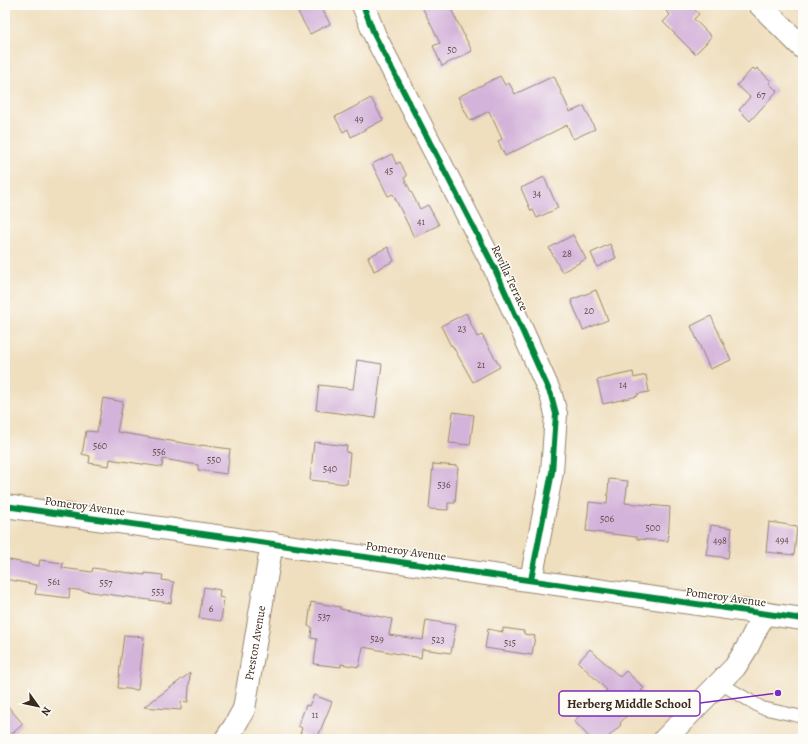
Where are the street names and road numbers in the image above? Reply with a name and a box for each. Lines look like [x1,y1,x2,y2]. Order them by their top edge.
street label: Revilla Terrace [488,242,532,314]
street label: Pomeroy Avenue [44,492,126,520]
street label: Pomeroy Avenue [365,537,447,565]
street label: Pomeroy Avenue [685,583,767,611]
street label: Preston Avenue [241,604,269,682]

